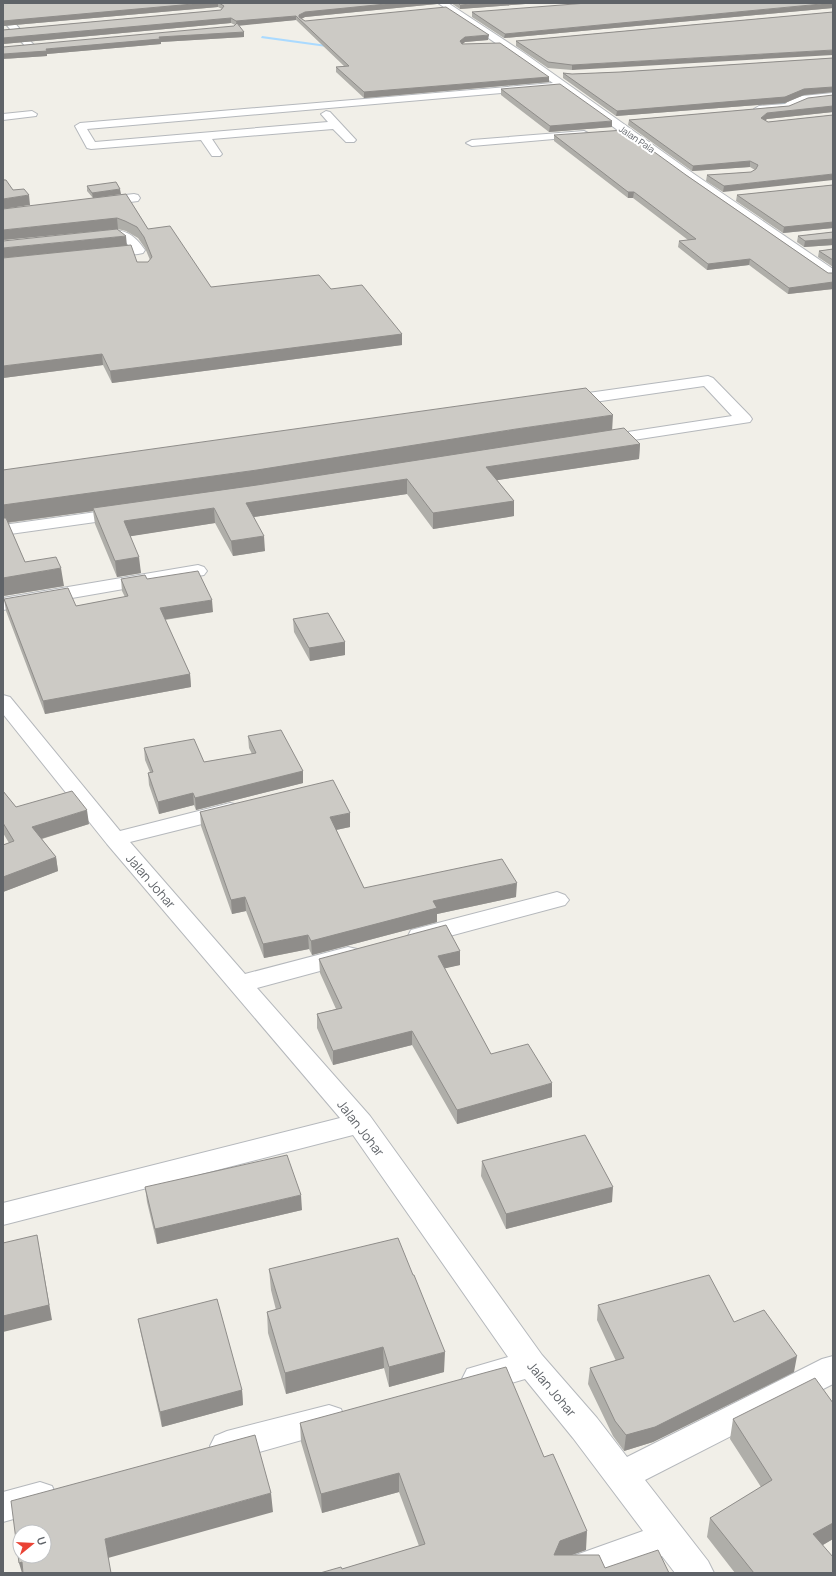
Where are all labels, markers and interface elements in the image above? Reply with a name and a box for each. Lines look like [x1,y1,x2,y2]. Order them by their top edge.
street label: Jalan Pala [616,122,658,156]
street label: Jalan Johar [122,850,180,912]
street label: Jalan Johar [333,1096,389,1160]
street label: Jalan Johar [524,1357,581,1421]
north arrow [12,1524,52,1564]
text: U [34,1535,50,1547]

